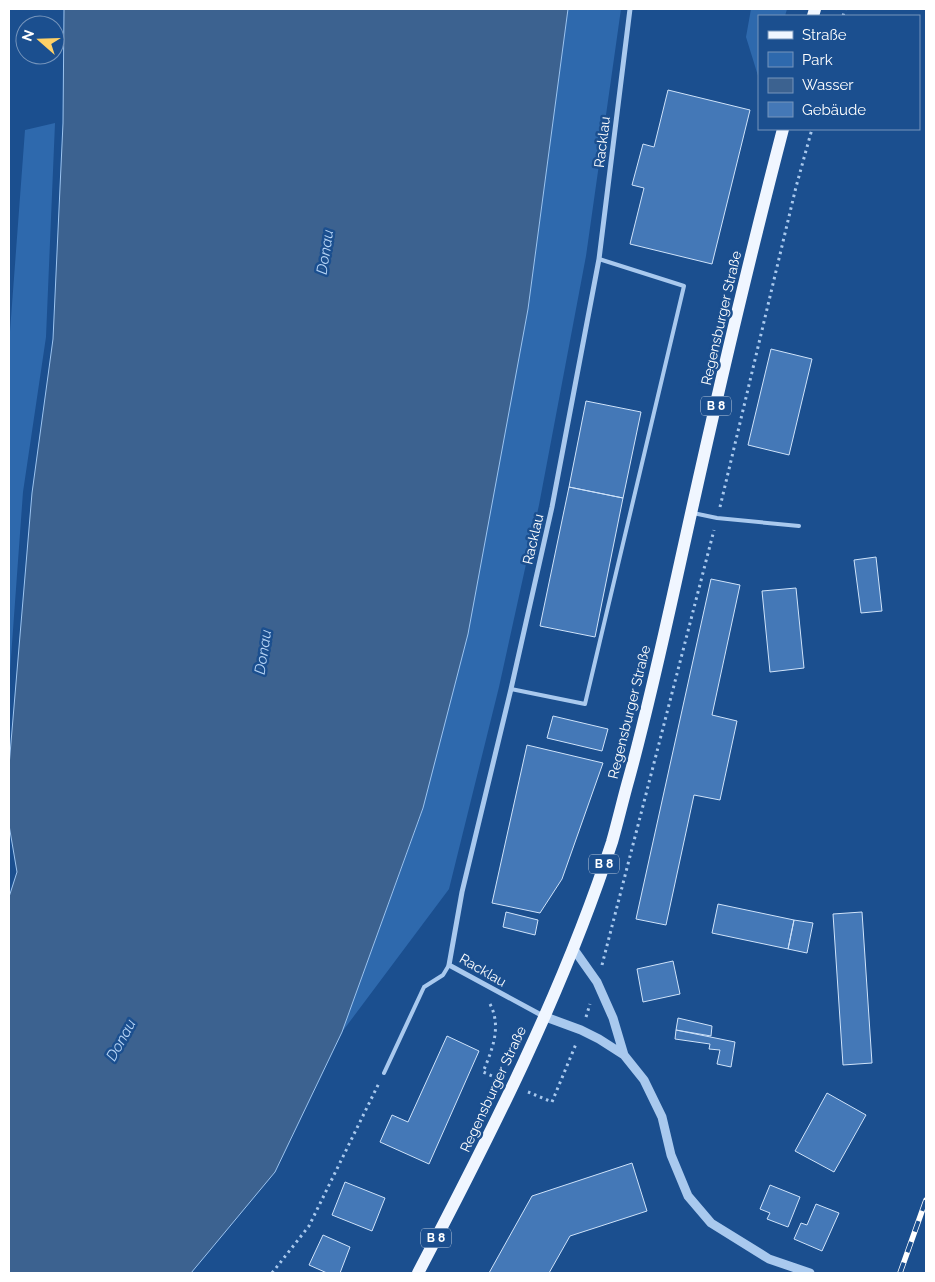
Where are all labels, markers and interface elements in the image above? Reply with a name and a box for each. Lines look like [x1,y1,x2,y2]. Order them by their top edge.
north arrow [15,15,65,65]
legend [758,15,920,130]
text: Straße [802,26,847,44]
text: N [18,28,37,43]
text: Park [802,51,833,69]
text: Wasser [802,76,854,94]
text: Gebäude [802,101,866,119]
street label: Racklau [591,115,613,169]
water label: Donau [313,228,337,276]
street label: Regensburger Straße [698,249,744,387]
road number: B 8 [701,396,731,416]
street label: Racklau [519,512,547,566]
water label: Donau [251,628,275,676]
street label: Regensburger Straße [605,644,653,780]
road number: B 8 [589,854,619,874]
street label: Racklau [457,950,509,990]
water label: Donau [102,1016,140,1064]
street label: Regensburger Straße [457,1023,529,1155]
road number: B 8 [421,1228,451,1248]

